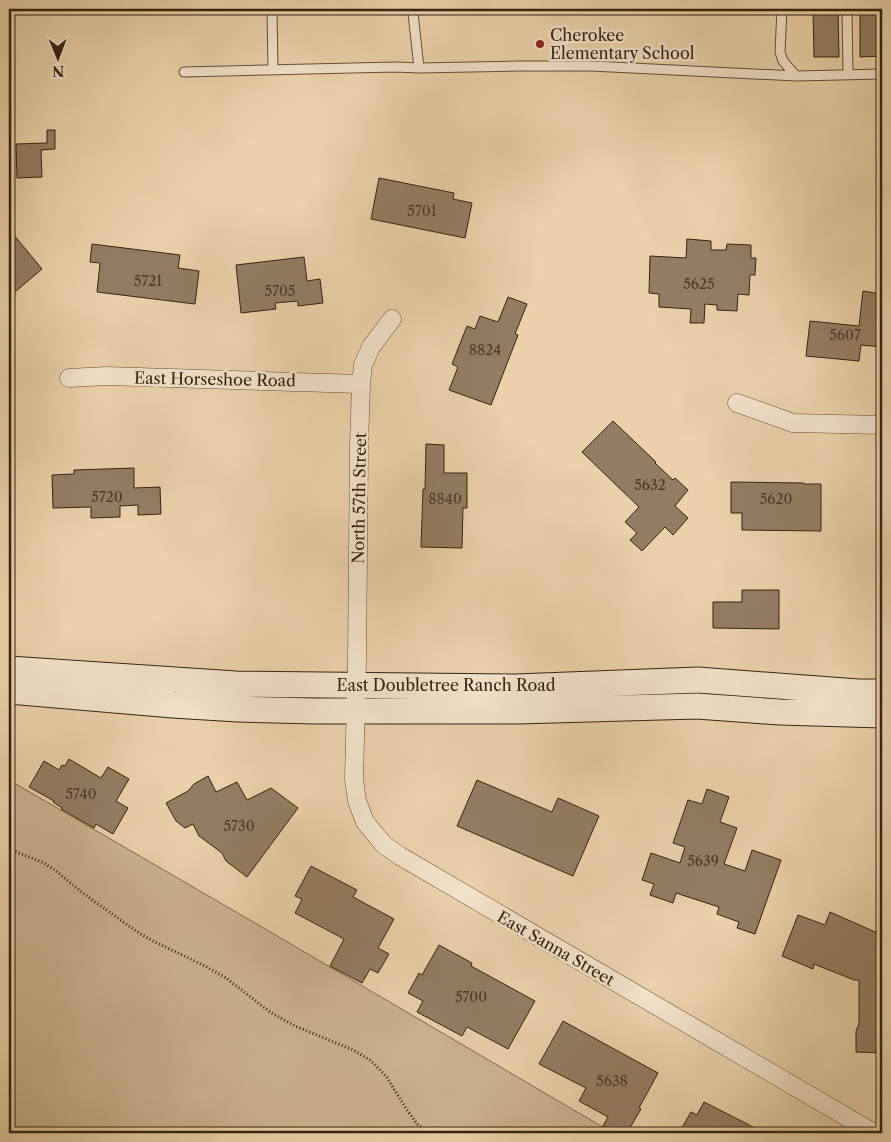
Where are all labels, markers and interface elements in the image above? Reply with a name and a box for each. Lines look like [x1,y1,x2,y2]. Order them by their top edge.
place label: Cherokee Elementary School [550,25,695,63]
north arrow [32,32,82,82]
marker: Cherokee Elementary School [534,38,546,50]
text: N [52,62,64,80]
house number: 5701 [407,202,437,220]
house number: 5721 [134,272,162,290]
house number: 5625 [683,275,715,293]
house number: 5705 [265,282,295,300]
house number: 5607 [829,326,861,344]
house number: 8824 [469,341,501,359]
street label: East Horseshoe Road [134,368,296,390]
street label: North 57th Street [348,432,370,564]
house number: 5632 [634,476,666,494]
house number: 5720 [91,488,123,506]
house number: 8840 [428,490,462,508]
house number: 5620 [760,490,792,508]
street label: East Doubletree Ranch Road [336,675,556,695]
house number: 5740 [65,785,97,803]
house number: 5730 [223,817,255,835]
house number: 5639 [687,852,719,870]
street label: East Sanna Street [494,906,618,990]
house number: 5700 [455,988,487,1006]
house number: 5638 [596,1072,628,1090]

